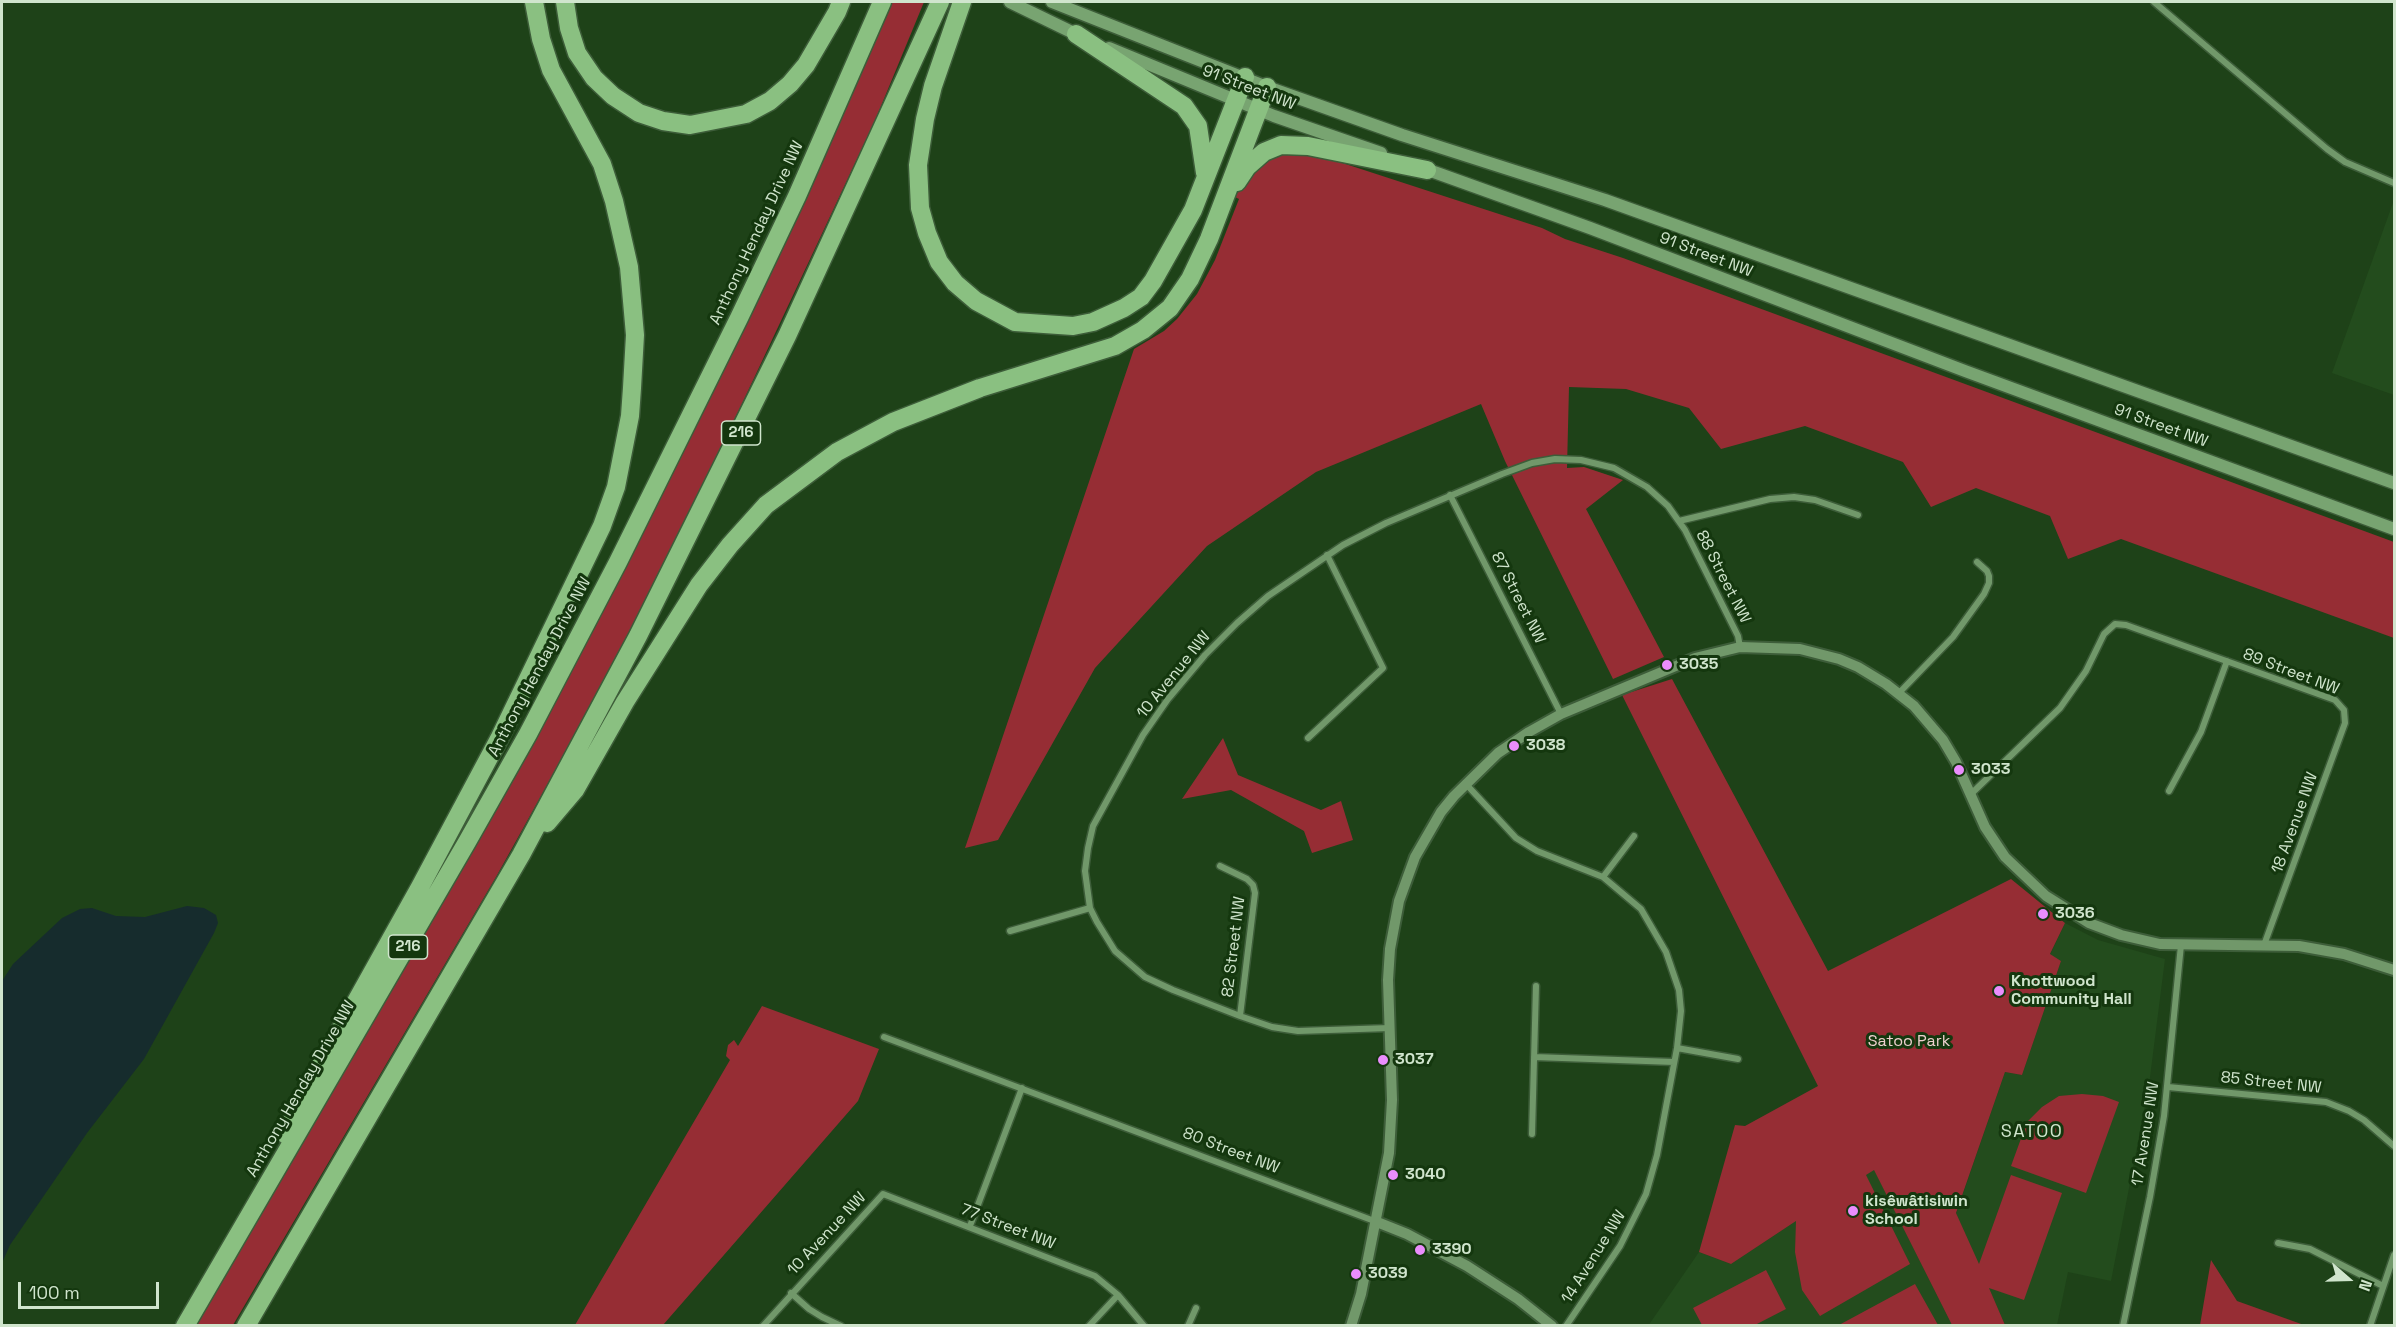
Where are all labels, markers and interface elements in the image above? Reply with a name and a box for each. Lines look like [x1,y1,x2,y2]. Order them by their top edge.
street label: 91 Street NW [1200,61,1298,115]
street label: Anthony Henday Drive NW [706,138,808,328]
street label: 91 Street NW [1657,228,1755,282]
street label: 91 Street NW [2112,400,2210,452]
road number: 216 [722,421,760,445]
street label: 88 Street NW [1691,527,1755,627]
street label: 87 Street NW [1487,549,1549,647]
street label: Anthony Henday Drive NW [484,574,596,760]
street label: 10 Avenue NW [1133,628,1215,722]
street label: 89 Street NW [2240,645,2342,699]
place label: 3035 [1679,655,1718,675]
marker: 3035 [1660,658,1674,672]
place label: 3038 [1526,736,1565,756]
marker: 3038 [1507,739,1521,753]
place label: 3033 [1971,760,2011,780]
marker: 3033 [1952,763,1966,777]
street label: 18 Avenue NW [2268,770,2322,876]
street label: 82 Street NW [1218,896,1250,998]
place label: 3036 [2055,904,2095,924]
marker: 3036 [2036,907,2050,921]
road number: 216 [388,935,428,959]
place label: Knottwood Community Hall [2011,972,2132,1010]
marker: Knottwood Community Hall [1992,984,2006,998]
street label: Anthony Henday Drive NW [243,997,359,1181]
park label: Satoo Park [1868,1032,1950,1052]
place label: 3037 [1395,1050,1434,1070]
marker: 3037 [1376,1053,1390,1067]
street label: 85 Street NW [2220,1068,2322,1098]
street label: 17 Avenue NW [2128,1081,2164,1187]
district label: SATOO [2001,1121,2063,1143]
street label: 80 Street NW [1180,1124,1282,1178]
place label: 3040 [1405,1165,1446,1185]
marker: 3040 [1386,1168,1400,1182]
street label: 10 Avenue NW [784,1189,870,1279]
place label: kisêwâtisiwin School [1865,1192,1968,1230]
street label: 77 Street NW [958,1200,1058,1254]
marker: kisêwâtisiwin School [1846,1204,1860,1218]
street label: 14 Avenue NW [1558,1207,1630,1307]
place label: 3390 [1432,1240,1472,1260]
marker: 3390 [1413,1243,1427,1257]
north arrow [2318,1249,2378,1309]
place label: 3039 [1368,1264,1408,1284]
marker: 3039 [1349,1267,1363,1281]
scale bar [21,1270,162,1308]
text: N [2354,1277,2377,1294]
text: 100 m [29,1281,80,1304]

